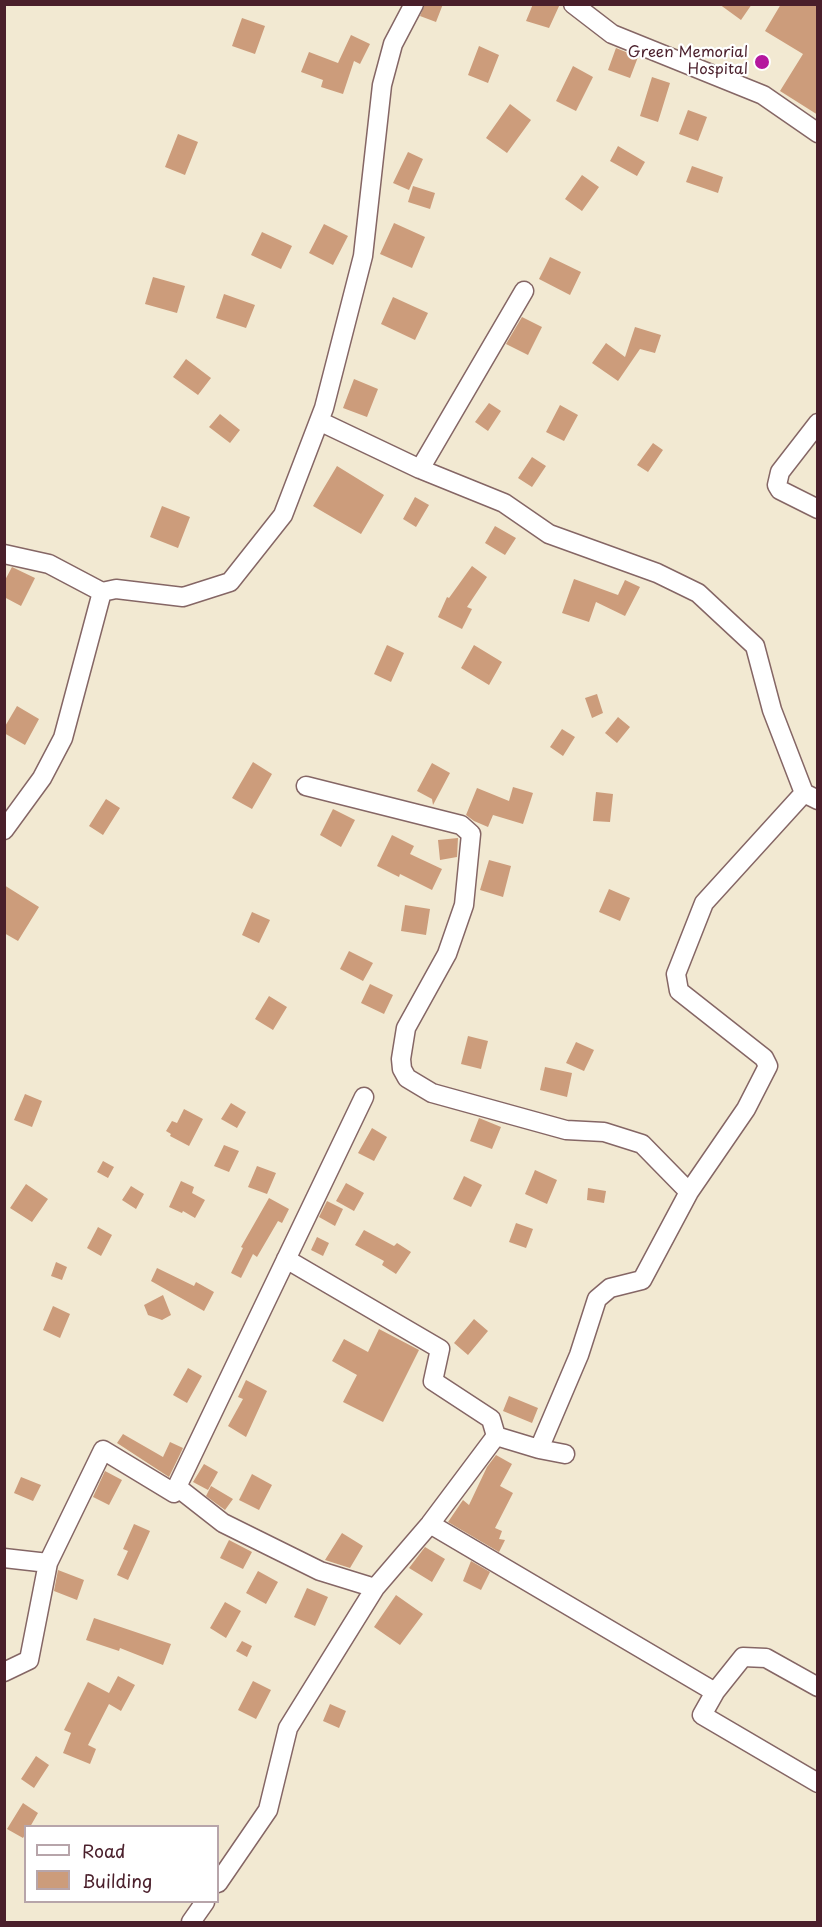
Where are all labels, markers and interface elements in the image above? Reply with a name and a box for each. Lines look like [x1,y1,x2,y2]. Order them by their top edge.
place label: Green Memorial Hospital [628,44,748,79]
marker: Green Memorial Hospital [753,53,771,71]
legend [24,1825,219,1903]
text: Road [82,1837,126,1864]
text: Building [82,1867,152,1894]

